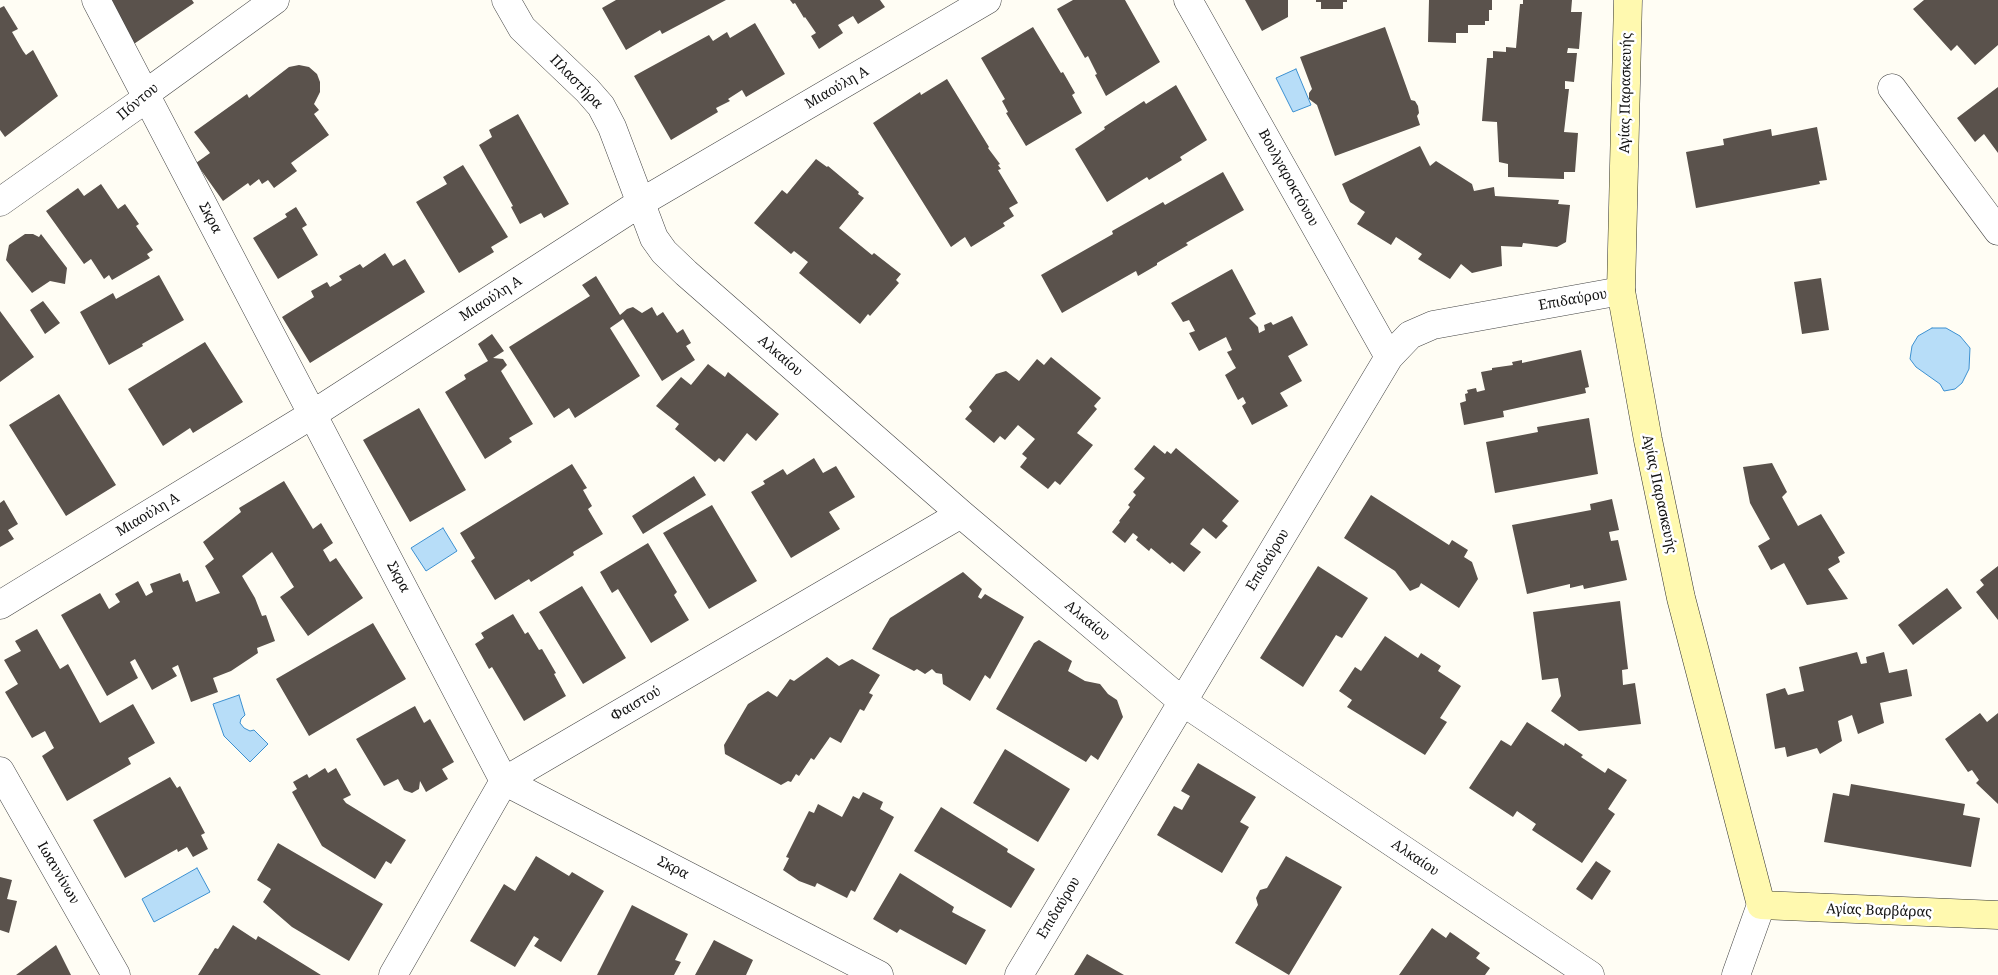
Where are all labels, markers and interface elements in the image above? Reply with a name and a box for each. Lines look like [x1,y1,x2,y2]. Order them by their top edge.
street label: Αγίας Παρασκευής [1617,32,1635,154]
street label: Πλαστήρα [546,52,606,112]
street label: Μιαούλη Α [802,63,872,113]
street label: Πόντου [114,80,162,124]
street label: Βουλγαροκτόνου [1254,126,1322,230]
street label: Σκρα [195,200,225,236]
street label: Μιαούλη Α [457,273,525,325]
street label: Επιδαύρου [1537,286,1609,314]
street label: Αλκαίου [754,332,806,380]
street label: Αγίας Παρασκευής [1638,433,1680,555]
street label: Μιαούλη Α [113,490,183,540]
street label: Επιδαύρου [1243,526,1293,594]
street label: Σκρα [383,559,413,595]
street label: Αλκαίου [1061,597,1113,645]
street label: Φαιστού [608,683,664,725]
street label: Αλκαίου [1388,836,1442,880]
street label: Ιωαννίνων [33,839,83,907]
street label: Σκρα [655,853,691,883]
street label: Επιδαύρου [1034,874,1084,942]
street label: Αγίας Βαρβάρας [1826,901,1932,921]

